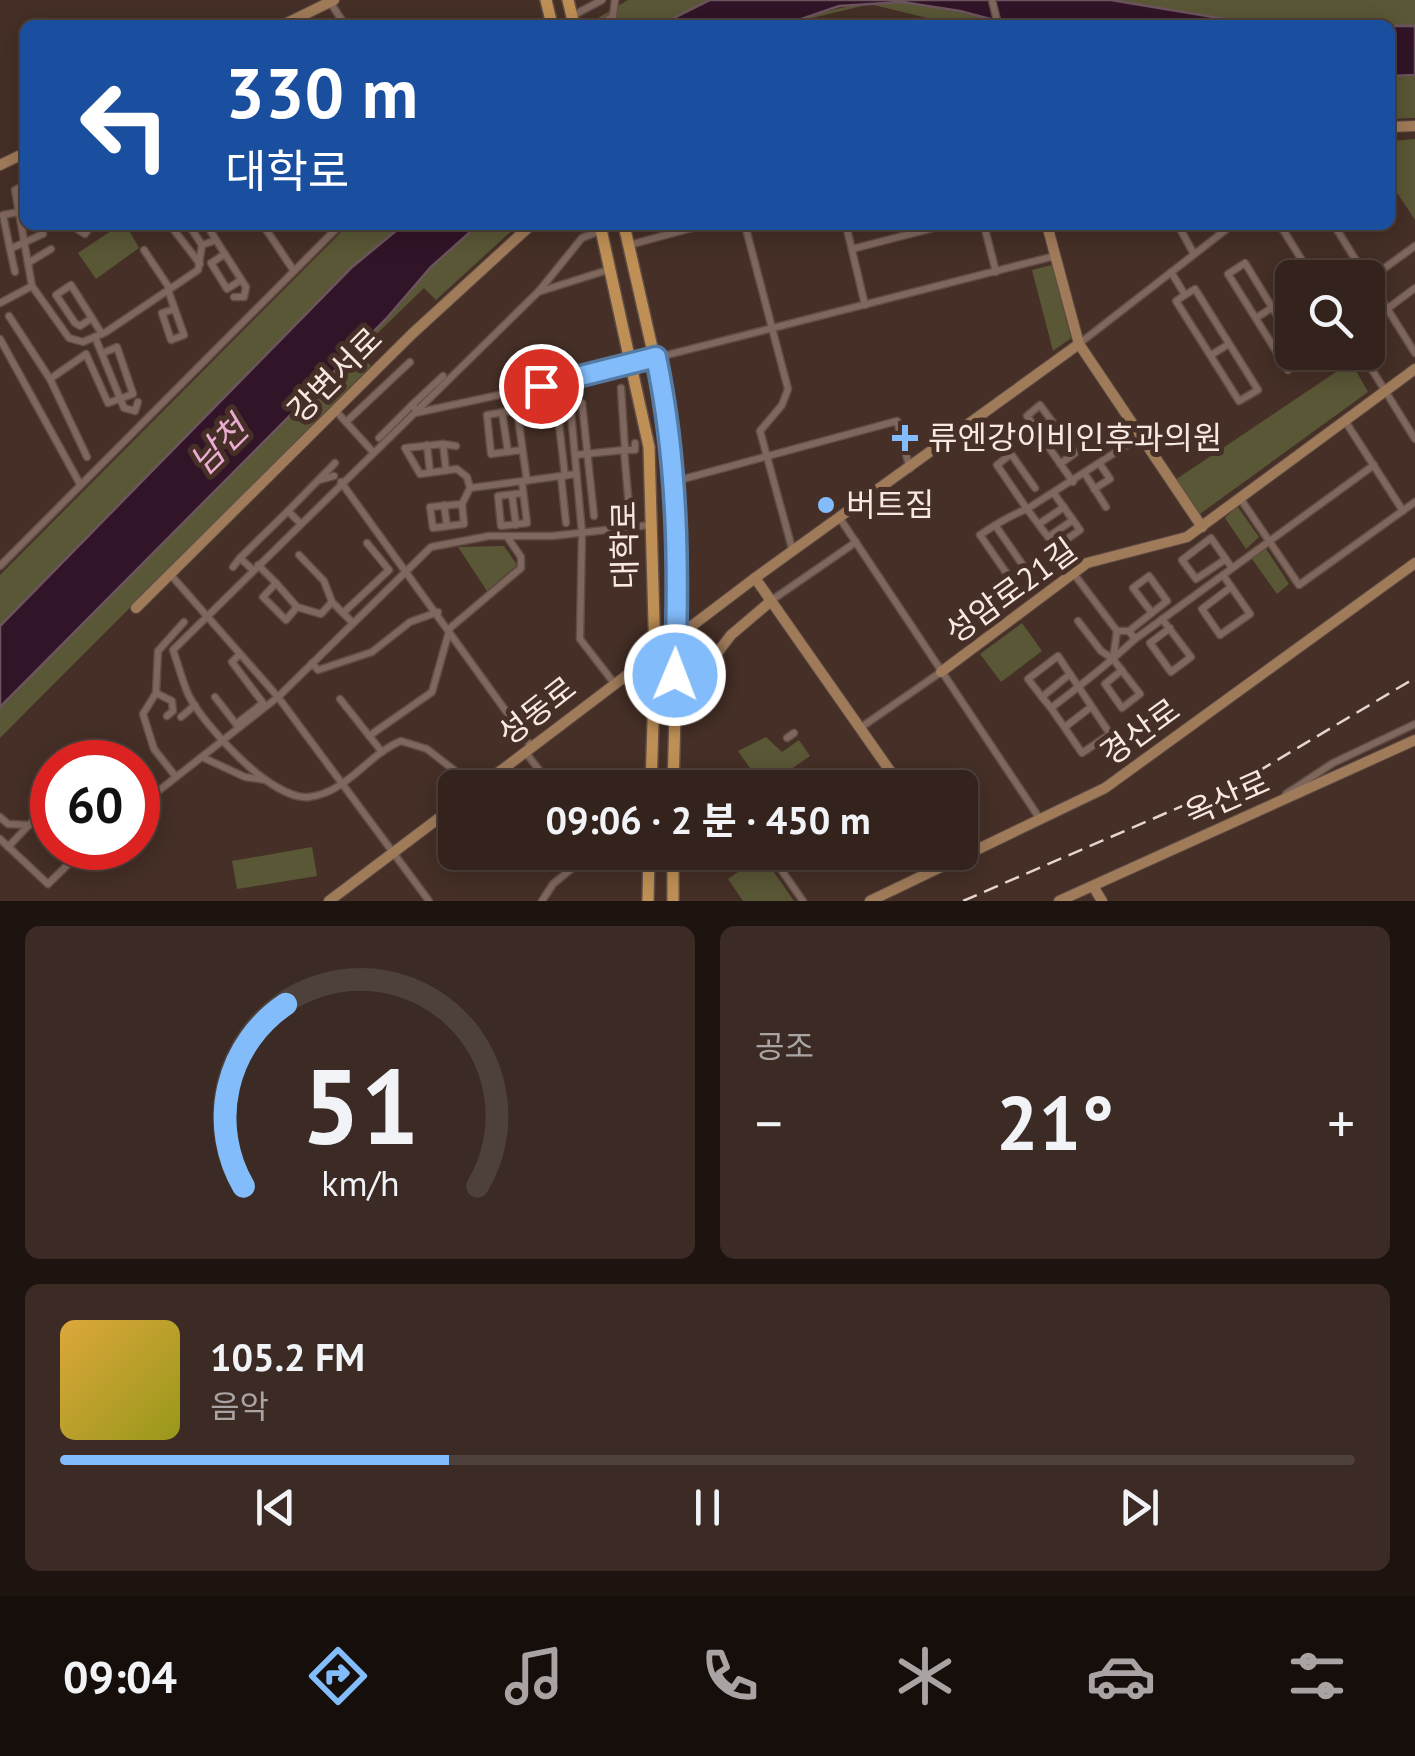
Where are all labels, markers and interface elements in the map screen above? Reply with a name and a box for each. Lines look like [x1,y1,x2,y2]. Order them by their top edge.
text: 330 m [225,47,418,137]
icon: left [60,60,190,190]
text: 대학로 [225,141,349,199]
map controls [1275,260,1385,370]
button: search [1275,260,1385,370]
street label: 강변서로 [278,318,391,431]
pin [499,344,584,429]
icon: arrive [514,359,569,414]
water label: 남천 [179,404,260,484]
place label: 류엔강이비인후과의원 [928,416,1222,458]
marker: 류엔강이비인후과의원 [892,425,918,451]
place label: 버트짐 [846,483,934,525]
marker: 버트짐 [815,494,837,516]
street label: 대학로 [602,500,646,590]
street label: 성암로21길 [936,528,1085,652]
position arrow [623,623,727,727]
street label: 성동로 [489,666,584,754]
street label: 경산로 [1091,688,1187,774]
speed limit sign: 60 [30,740,160,870]
street label: 옥산로 [1178,760,1275,834]
text: 09:06 · 2 분 · 450 m [545,795,871,844]
text: 공조 [755,1025,814,1067]
text: 51 [301,1038,419,1173]
text: 21° [996,1074,1114,1171]
text: − [755,1087,783,1158]
text: + [1327,1087,1355,1158]
text: km/h [321,1160,399,1206]
text: 105.2 FM [210,1332,365,1381]
text: 음악 [210,1385,269,1427]
icon: previous [248,1480,303,1535]
icon: pause [680,1480,735,1535]
icon: next [1112,1480,1167,1535]
icon: directions [303,1641,373,1711]
icon: music [499,1641,569,1711]
icon: phone [695,1641,765,1711]
icon: climate [890,1641,960,1711]
icon: car [1086,1641,1156,1711]
icon: filters [1282,1641,1352,1711]
text: 09:04 [63,1647,177,1705]

